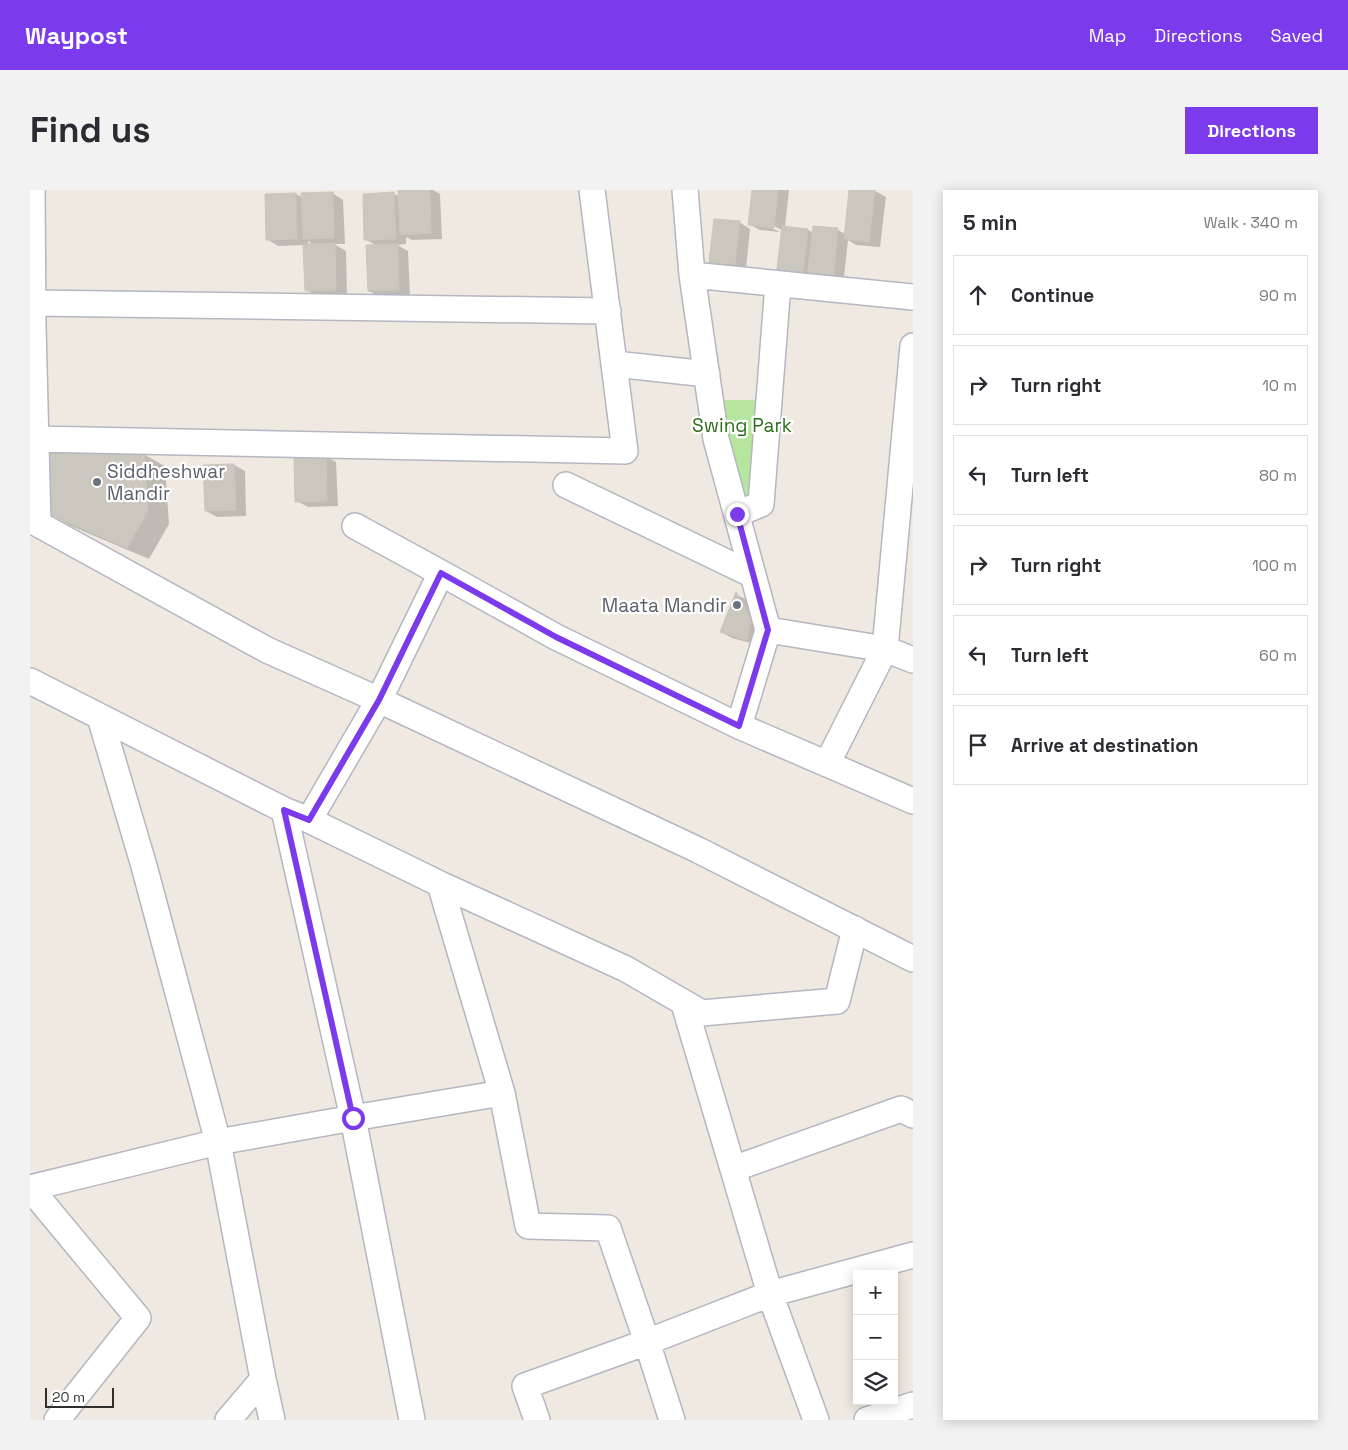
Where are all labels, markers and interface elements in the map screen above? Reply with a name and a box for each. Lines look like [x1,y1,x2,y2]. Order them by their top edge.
text: Waypost [25,20,128,51]
text: Map [1089,24,1126,47]
text: Directions [1154,24,1243,47]
text: Saved [1271,24,1323,47]
button: Directions [1185,107,1318,154]
text: Find us [30,108,151,152]
text: 5 min [963,209,1017,236]
text: Walk · 340 m [1203,212,1298,233]
icon: ahead [964,281,992,309]
text: Continue [1011,283,1094,308]
text: 90 m [1259,285,1297,306]
icon: right [964,371,992,399]
text: Turn right [1011,373,1101,398]
text: 10 m [1262,375,1297,396]
park label: Swing Park [692,413,792,438]
place label: Siddheshwar Mandir [107,459,225,506]
icon: left [964,461,992,489]
text: Turn left [1011,463,1089,488]
text: 80 m [1259,465,1297,486]
marker: Siddheshwar Mandir [91,476,103,488]
route end [726,503,749,526]
icon: right [964,551,992,579]
text: Turn right [1011,553,1101,578]
text: 100 m [1252,555,1297,576]
place label: Maata Mandir [602,593,727,618]
marker: Maata Mandir [731,599,743,611]
icon: left [964,641,992,669]
text: Turn left [1011,643,1089,668]
text: 60 m [1259,645,1297,666]
icon: arrive [964,731,992,759]
text: Arrive at destination [1011,733,1199,758]
route start [342,1107,365,1130]
map controls [853,1270,898,1405]
button: + [853,1270,898,1315]
button: − [853,1315,898,1360]
button: layers [853,1360,898,1405]
scale bar [45,1385,114,1408]
text: 20 m [52,1388,85,1406]

